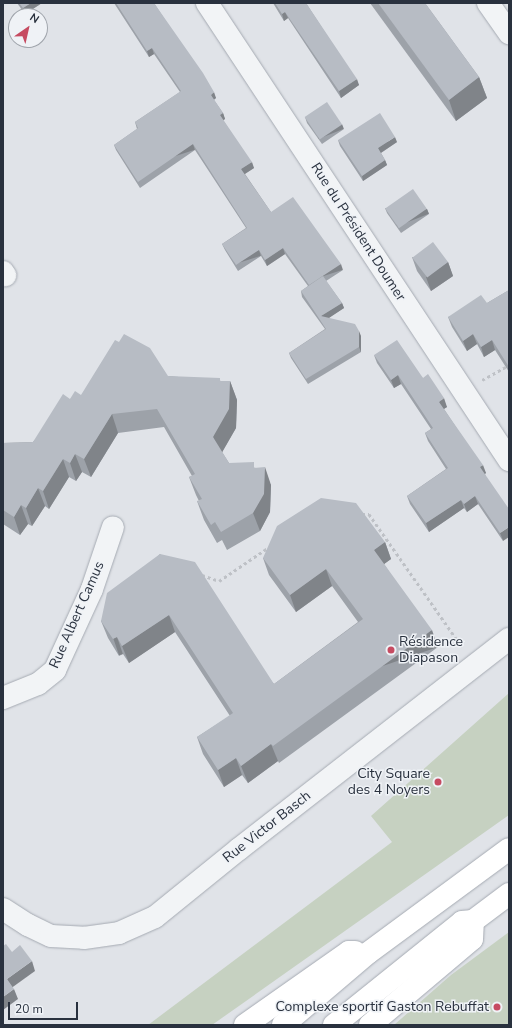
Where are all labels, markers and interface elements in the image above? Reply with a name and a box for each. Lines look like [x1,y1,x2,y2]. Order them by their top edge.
north arrow [8,8,48,48]
text: N [27,10,42,27]
street label: Rue du Président Doumer [307,160,409,304]
street label: Rue Albert Camus [46,559,108,671]
place label: Résidence Diapason [399,634,463,666]
marker: Résidence Diapason [386,645,396,655]
place label: City Square des 4 Noyers [348,766,430,798]
marker: City Square des 4 Noyers [433,777,443,787]
street label: Rue Victor Basch [220,787,314,867]
scale bar [10,994,80,1020]
place label: Complexe sportif Gaston Rebuffat [276,999,489,1015]
text: 20 m [15,1001,43,1017]
marker: Complexe sportif Gaston Rebuffat [492,1002,502,1012]

